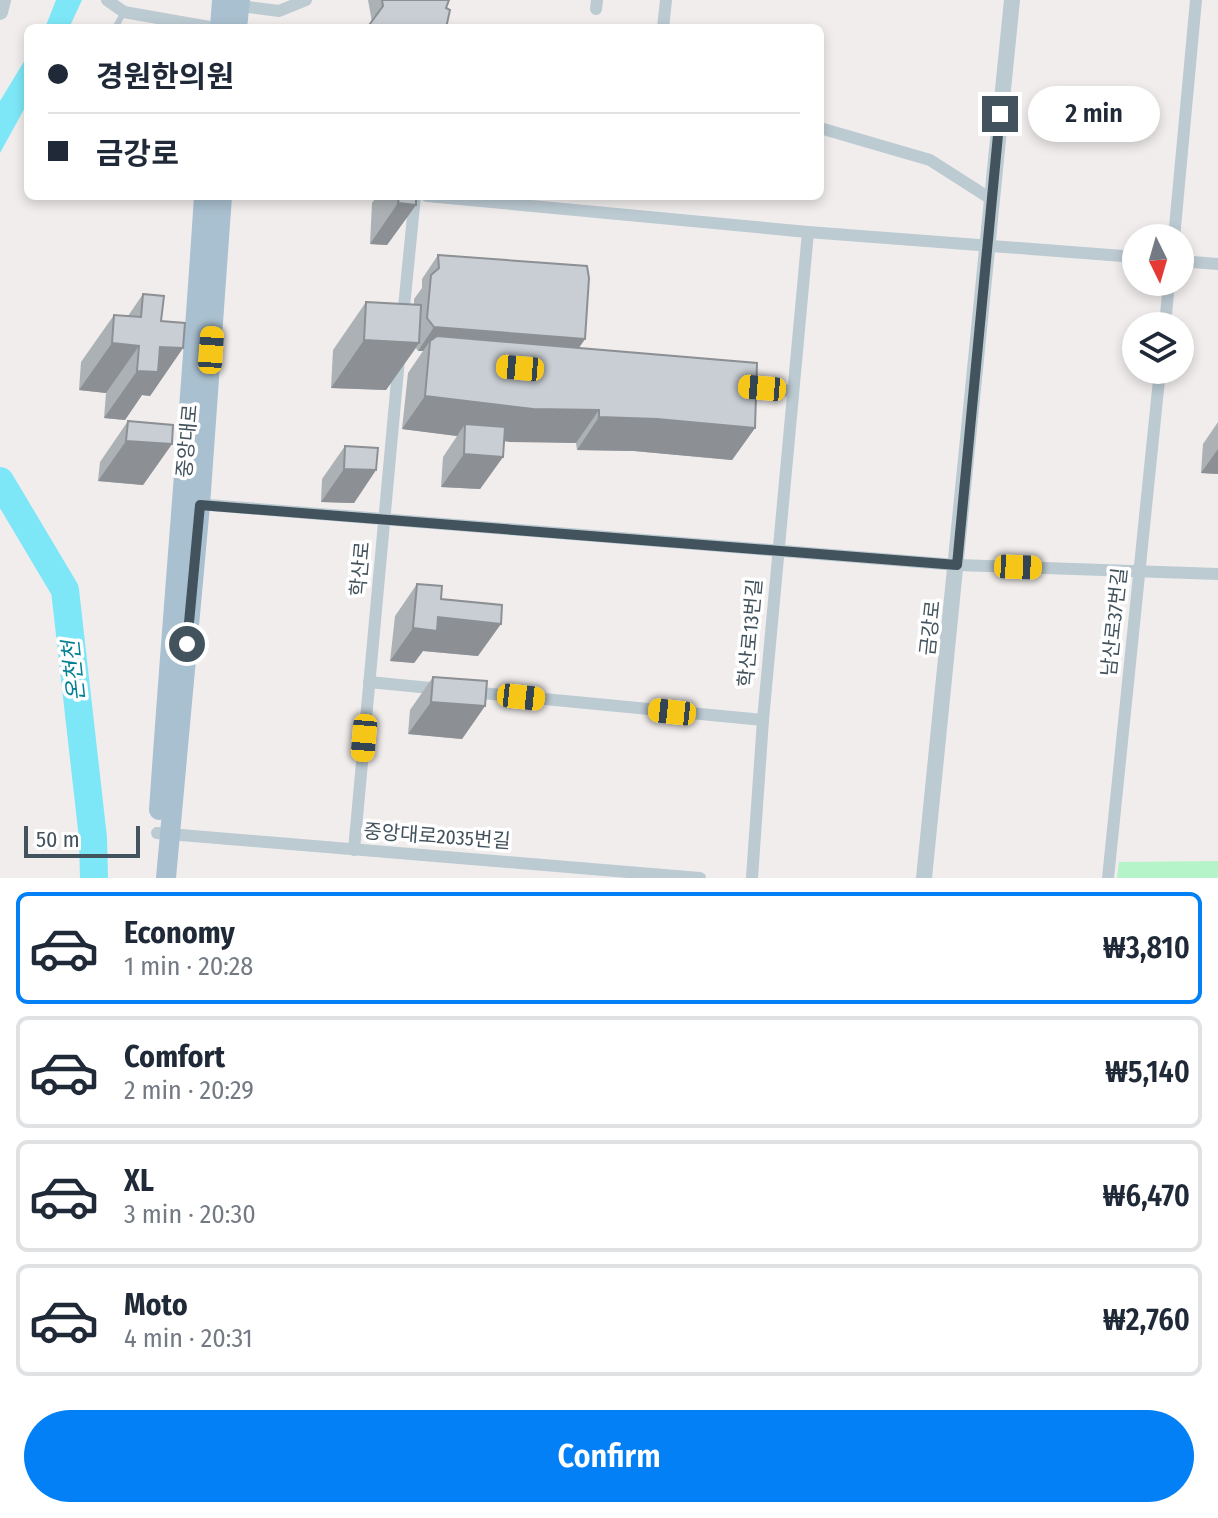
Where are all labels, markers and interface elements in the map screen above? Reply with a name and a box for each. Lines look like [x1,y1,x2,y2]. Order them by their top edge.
text: 경원한의원 [96,59,234,95]
callout: 2 min [1028,86,1160,142]
route end [982,96,1018,132]
text: 2 min [1065,98,1123,129]
text: 금강로 [96,136,179,172]
north arrow [1122,224,1194,296]
map controls [1122,224,1194,384]
button: layers [1122,312,1194,384]
car [197,325,225,375]
car [495,354,545,382]
car [737,374,787,402]
street label: 중앙대로 [172,403,202,479]
street label: 학산로 [346,540,374,598]
car [994,554,1042,580]
street label: 남산로37번길 [1096,567,1132,677]
street label: 학산로13번길 [733,578,767,688]
street label: 금강로 [915,599,945,657]
route start [169,626,205,662]
water label: 온천천 [57,637,90,703]
car [496,683,546,711]
car [647,698,697,726]
car [350,713,378,763]
street label: 중앙대로2035번길 [363,819,511,853]
scale bar [24,822,140,858]
text: 50 m [36,826,80,853]
icon: car [28,912,100,984]
text: Economy [124,915,235,951]
text: ₩3,810 [1103,930,1190,966]
text: 1 min · 20:28 [124,951,253,982]
icon: car [28,1036,100,1108]
text: Comfort [124,1039,225,1075]
text: ₩5,140 [1105,1054,1190,1090]
text: 2 min · 20:29 [124,1075,254,1106]
icon: car [28,1160,100,1232]
text: XL [124,1163,154,1199]
text: ₩6,470 [1102,1178,1190,1214]
text: 3 min · 20:30 [124,1199,256,1230]
icon: car [28,1284,100,1356]
text: Moto [124,1287,188,1323]
text: ₩2,760 [1103,1302,1190,1338]
text: 4 min · 20:31 [124,1323,253,1354]
button: Confirm [24,1410,1194,1502]

